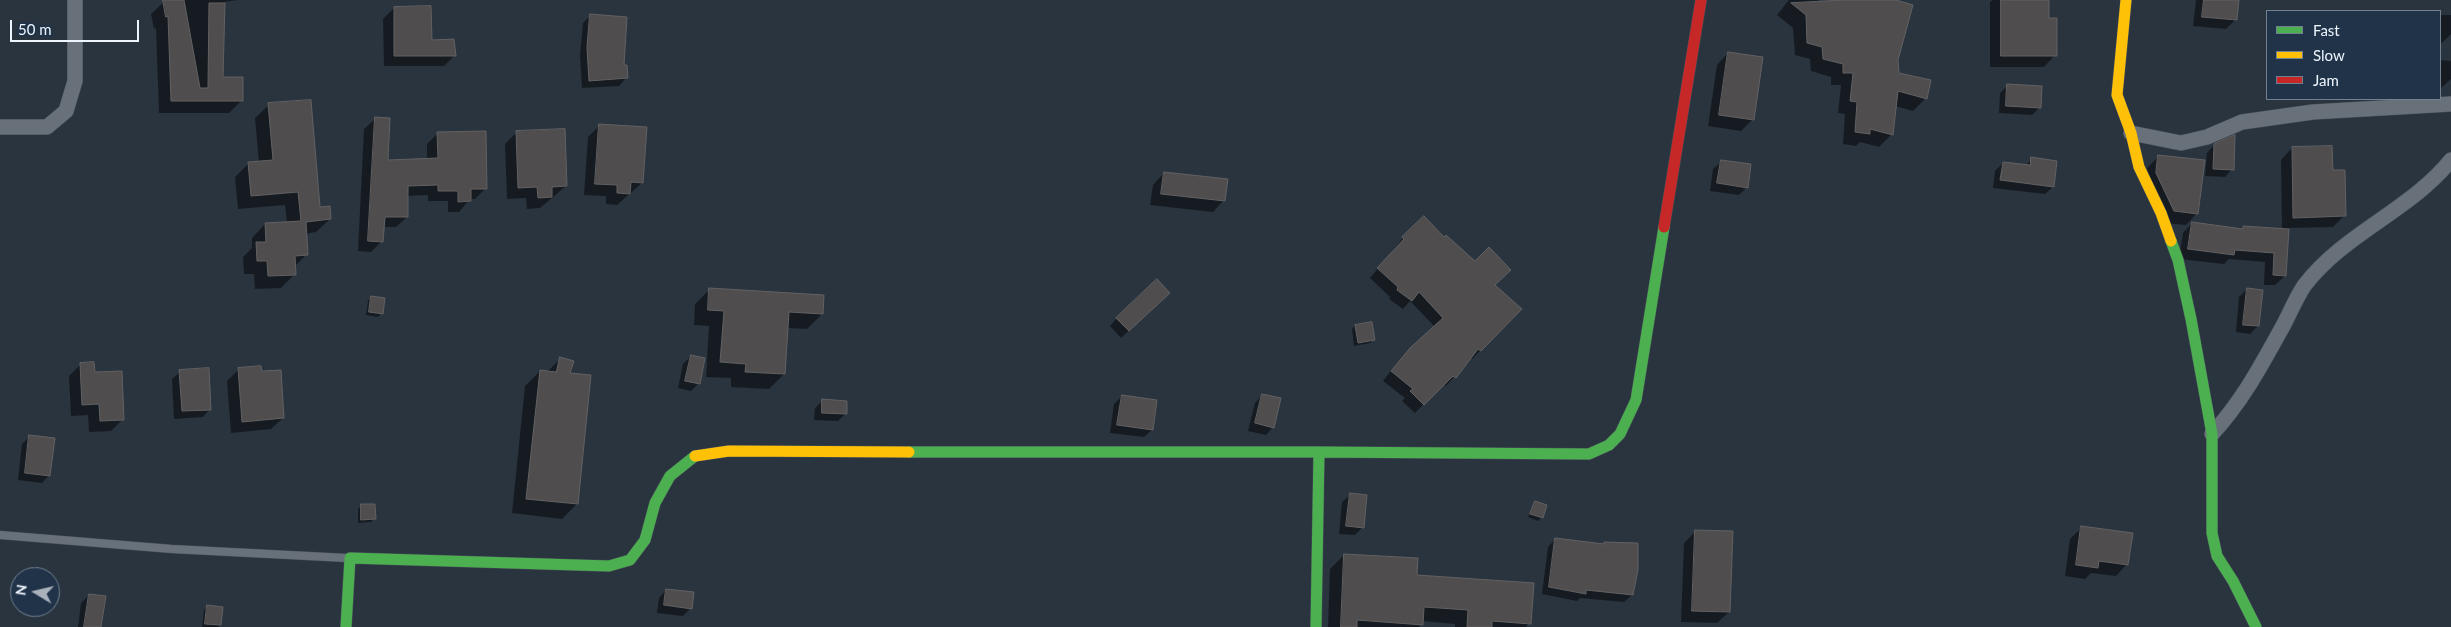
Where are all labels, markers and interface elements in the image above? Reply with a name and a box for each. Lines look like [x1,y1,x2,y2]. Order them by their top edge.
scale bar [12,10,141,42]
legend [2266,10,2441,100]
text: 50 m [18,20,52,38]
text: Fast [2313,21,2340,39]
text: Slow [2313,46,2345,64]
text: Jam [2313,71,2339,89]
north arrow [10,567,60,617]
text: N [11,583,30,596]

